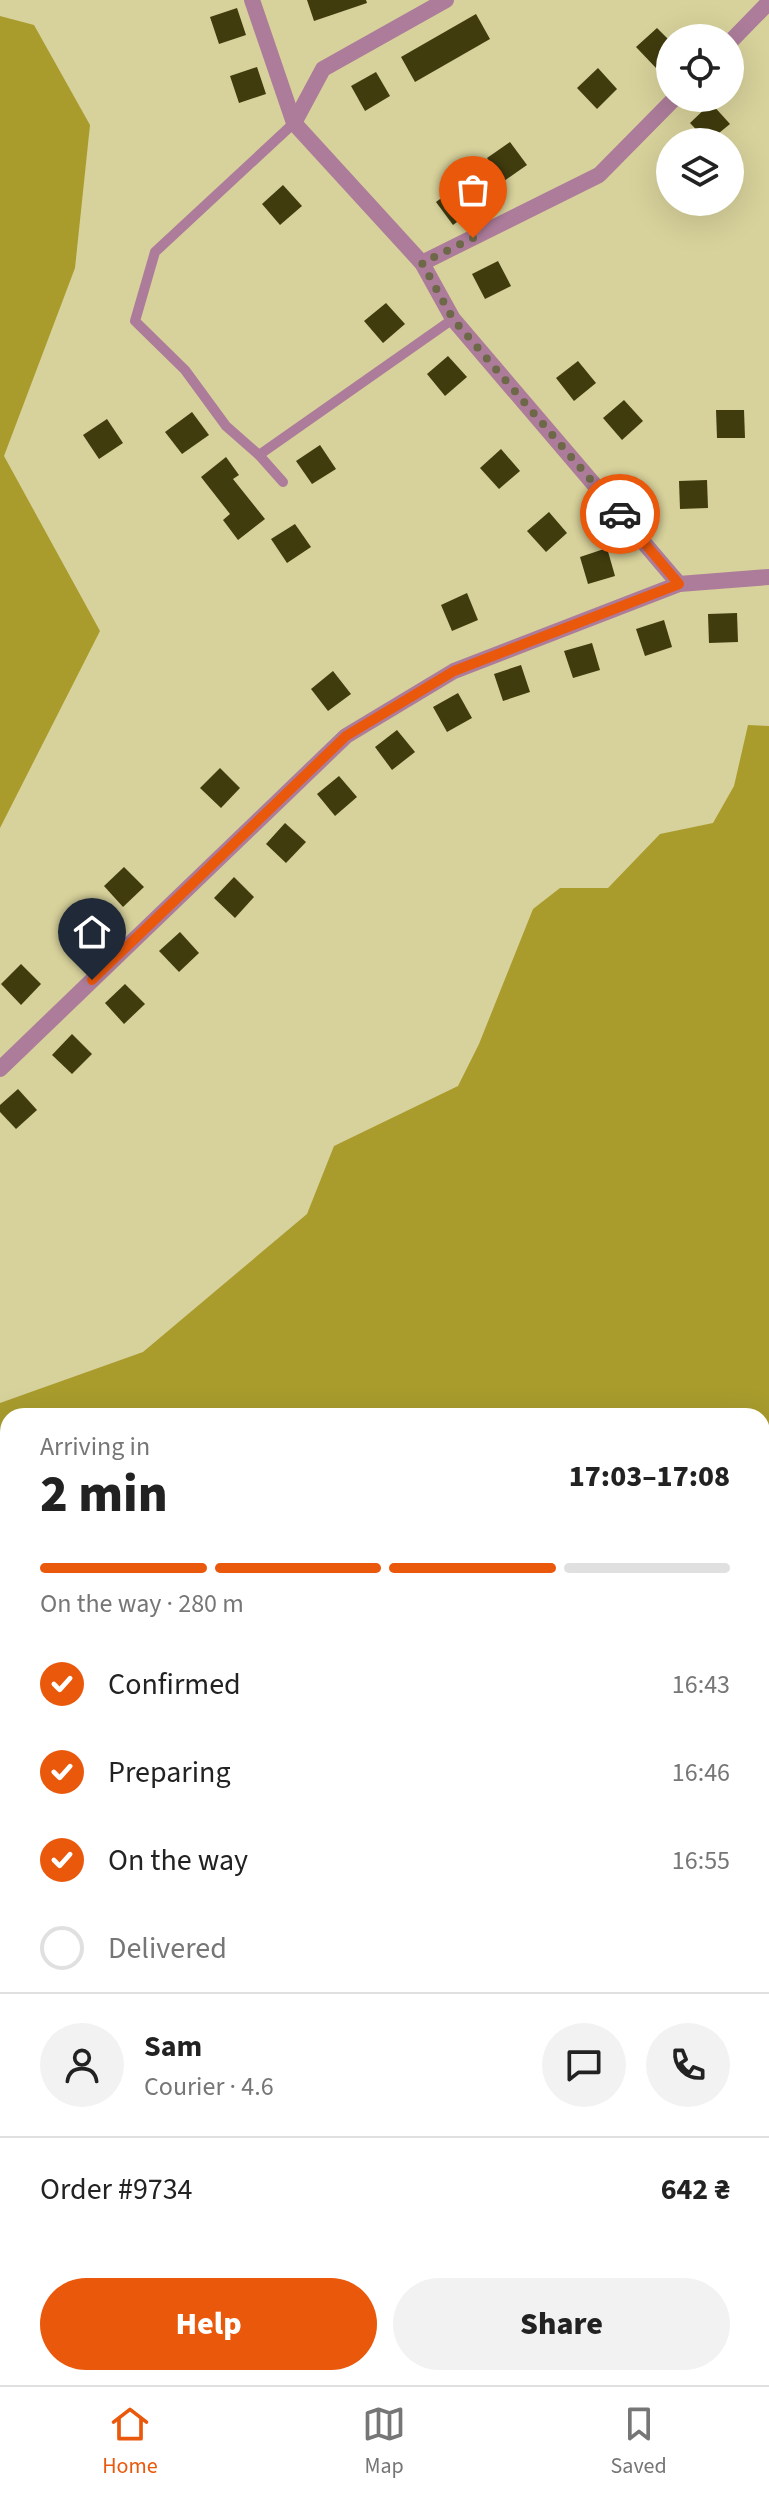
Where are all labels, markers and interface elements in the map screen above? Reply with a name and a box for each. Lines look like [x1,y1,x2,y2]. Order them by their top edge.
map controls [656,24,744,216]
button: locate [656,24,744,112]
button: layers [656,128,744,216]
pin [439,156,507,238]
icon: bag [451,168,495,212]
courier [580,474,660,554]
icon: car [598,492,642,536]
pin [58,898,126,980]
icon: home [70,910,114,954]
text: Arriving in [40,1428,150,1465]
text: 17:03–17:08 [569,1455,730,1498]
text: 2 min [40,1458,168,1532]
text: On the way · 280 m [40,1585,244,1622]
icon: check [40,1662,84,1706]
text: Confirmed [108,1663,241,1706]
text: 16:43 [672,1666,730,1703]
icon: check [40,1750,84,1794]
text: Preparing [108,1751,231,1794]
text: 16:46 [672,1754,730,1791]
icon: check [40,1838,84,1882]
text: On the way [108,1839,248,1882]
text: 16:55 [672,1842,730,1879]
text: Delivered [108,1927,227,1970]
button: person [40,2023,124,2107]
button: chat [542,2023,626,2107]
button: phone [646,2023,730,2107]
text: Sam [144,2025,202,2068]
text: Courier · 4.6 [144,2068,274,2105]
text: Order #9734 [40,2168,193,2211]
text: 642 ₴ [661,2168,730,2211]
button: Help [40,2278,377,2370]
button: Share [393,2278,730,2370]
tab: Home [102,2402,158,2482]
tab: Map [362,2402,406,2482]
tab: Saved [611,2402,667,2482]

